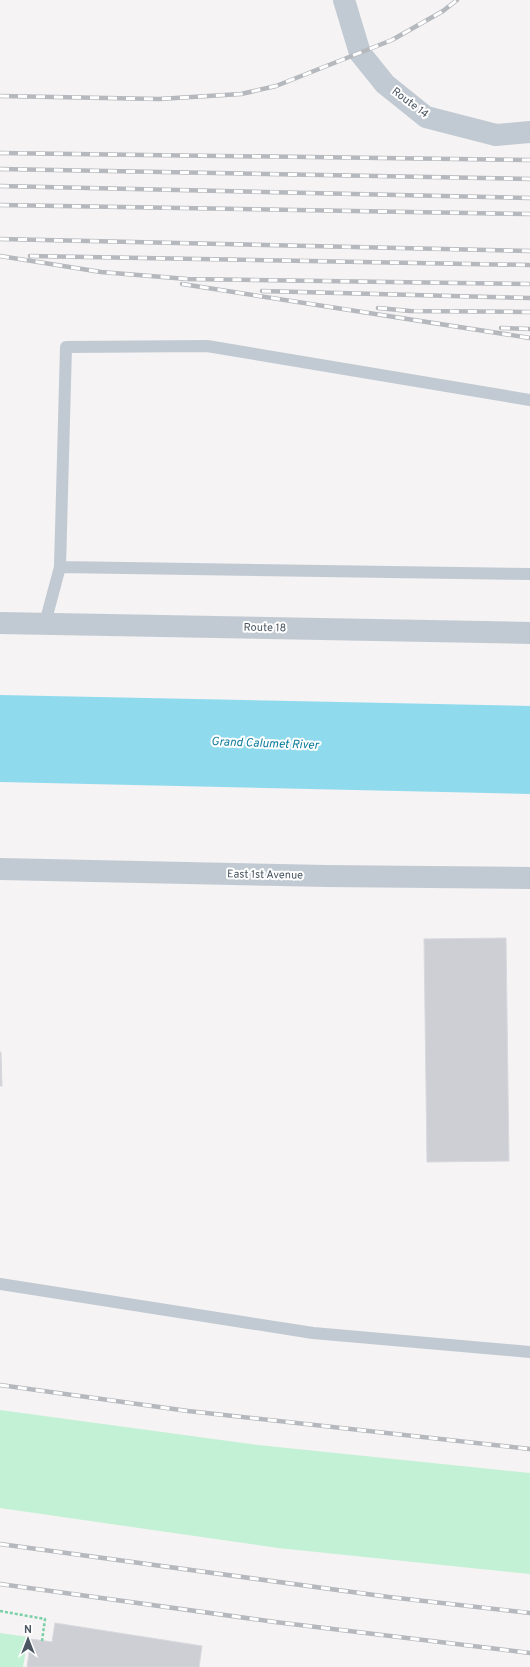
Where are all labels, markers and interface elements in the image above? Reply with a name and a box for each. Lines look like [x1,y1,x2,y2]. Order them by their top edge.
street label: Route 14 [389,85,431,122]
street label: Route 18 [244,621,286,635]
water label: Grand Calumet River [211,734,320,754]
street label: East 1st Avenue [227,867,303,883]
north arrow [8,1619,48,1659]
text: N [24,1623,32,1637]

